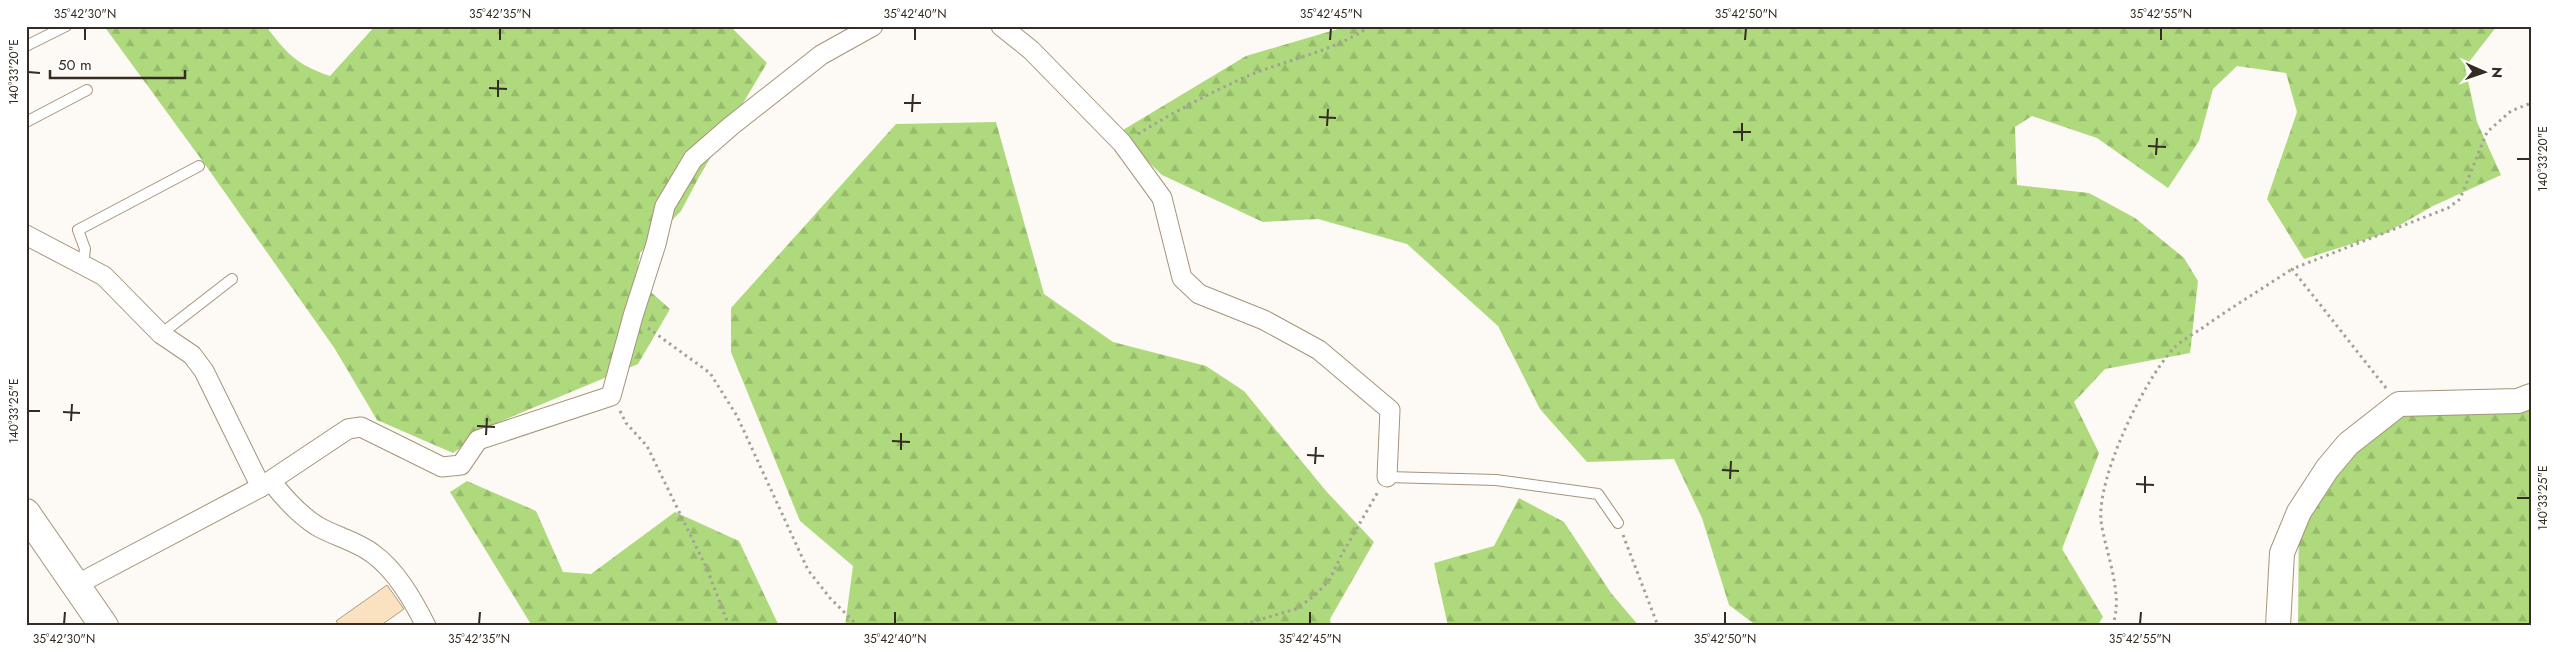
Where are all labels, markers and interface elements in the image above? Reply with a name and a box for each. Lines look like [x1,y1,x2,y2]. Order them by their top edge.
text: 35°42'30"N [54,5,116,23]
text: 35°42'35"N [469,5,531,23]
text: 35°42'40"N [884,5,946,23]
text: 35°42'45"N [1300,5,1362,23]
text: 35°42'50"N [1715,5,1777,23]
text: 35°42'55"N [2130,5,2192,23]
text: 140°33'20"E [5,39,23,105]
scale bar [50,48,185,80]
north arrow [2460,48,2510,98]
text: 50 m [58,54,92,76]
text: N [2487,67,2507,78]
text: 140°33'20"E [2534,126,2552,192]
text: 140°33'25"E [5,378,23,444]
text: 140°33'25"E [2534,465,2552,531]
text: 35°42'30"N [33,630,95,648]
text: 35°42'35"N [448,630,510,648]
text: 35°42'40"N [864,630,926,648]
text: 35°42'45"N [1279,630,1341,648]
text: 35°42'50"N [1694,630,1756,648]
text: 35°42'55"N [2109,630,2171,648]

